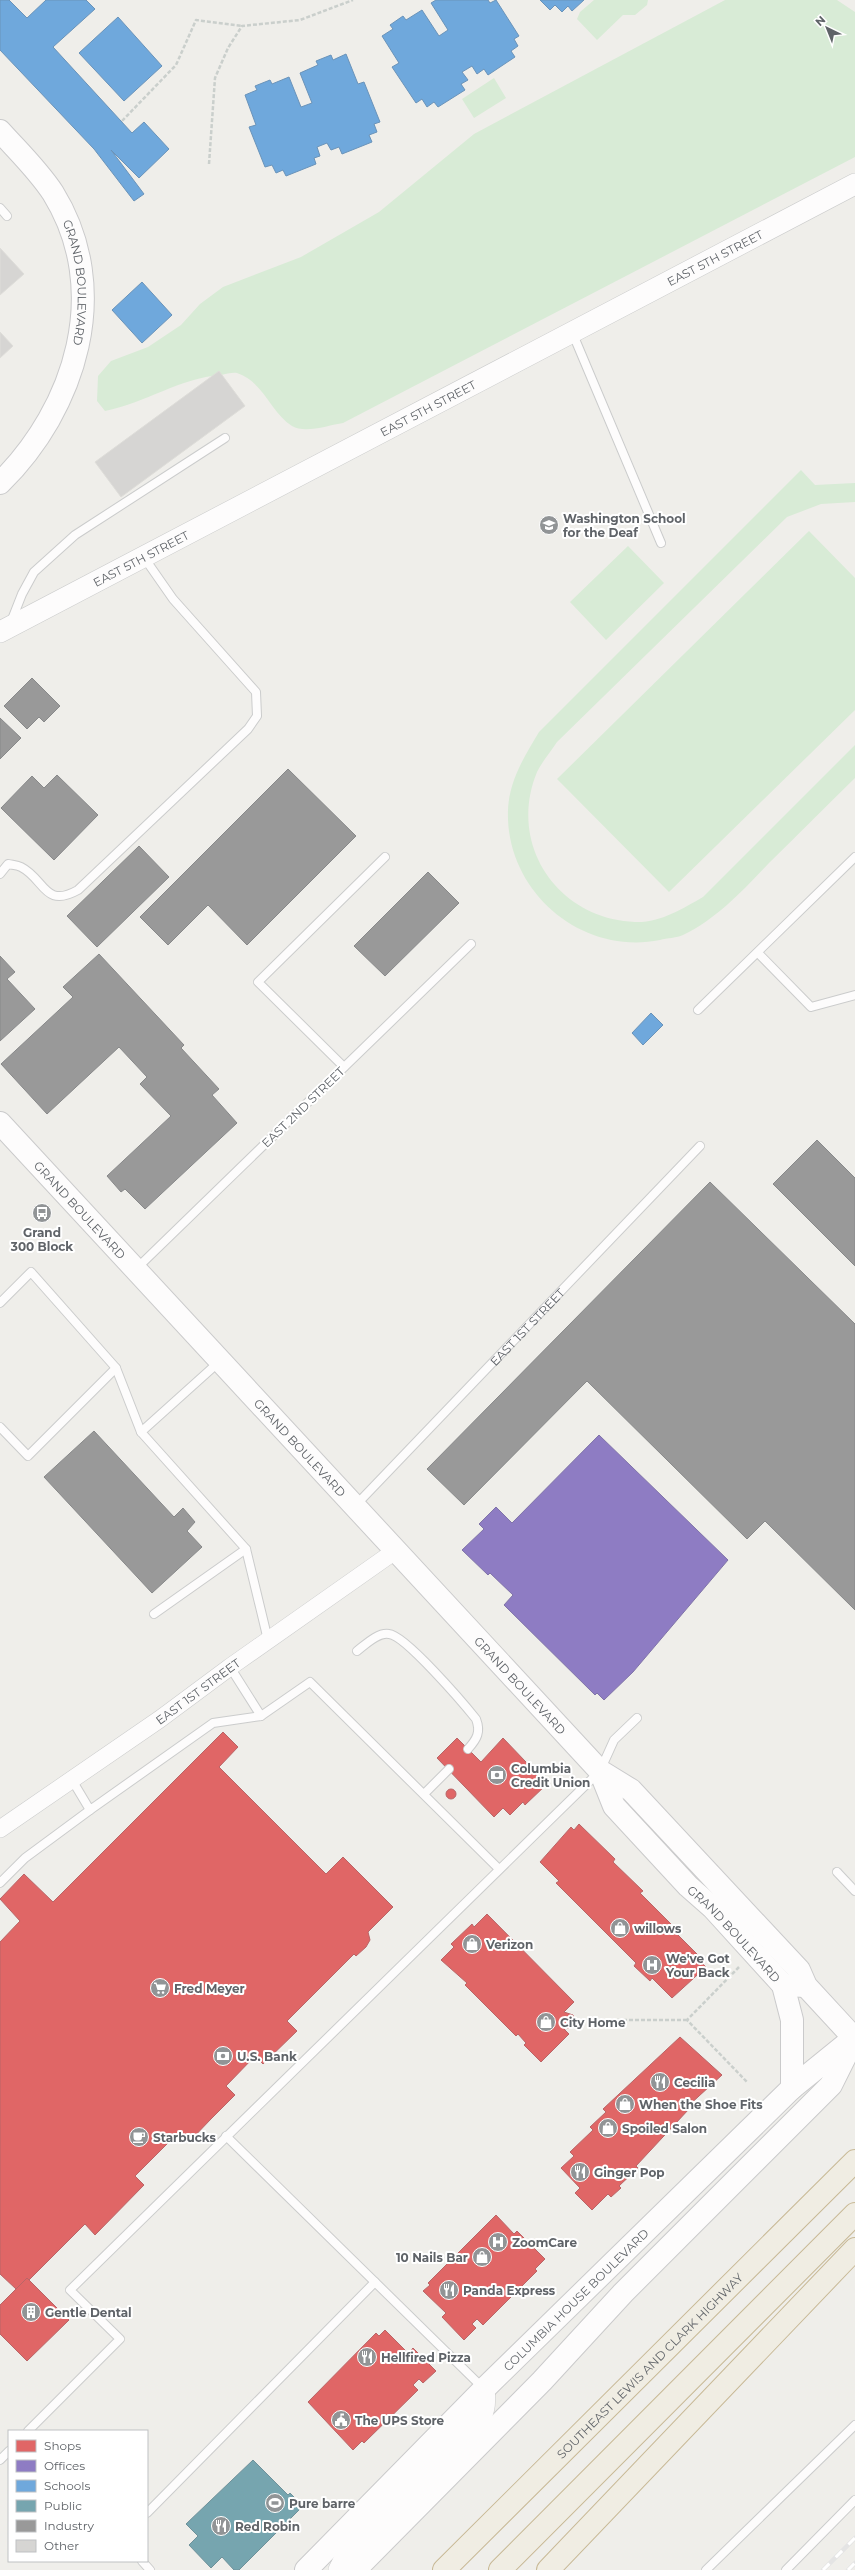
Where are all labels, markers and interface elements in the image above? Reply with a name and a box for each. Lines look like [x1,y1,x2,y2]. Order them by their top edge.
north arrow [807,8,847,48]
text: N [812,13,828,29]
street label: GRAND BOULEVARD [60,217,90,347]
street label: EAST 5TH STREET [664,226,765,289]
street label: EAST 5TH STREET [377,376,478,439]
place label: Washington School for the Deaf [563,511,686,540]
school or university icon: Washington School for the Deaf [538,514,560,536]
street label: EAST 5TH STREET [90,527,191,590]
street label: EAST 2ND STREET [258,1064,348,1150]
street label: GRAND BOULEVARD [31,1157,129,1262]
bus stop icon: Grand 300 Block [31,1202,53,1224]
place label: Grand 300 Block [10,1225,73,1254]
street label: EAST 1ST STREET [486,1285,567,1368]
street label: GRAND BOULEVARD [251,1395,349,1500]
street label: GRAND BOULEVARD [471,1633,570,1737]
street label: EAST 1ST STREET [152,1655,243,1727]
place label: Columbia Credit Union [511,1761,590,1790]
bank icon: Columbia Credit Union [486,1764,508,1786]
street label: GRAND BOULEVARD [685,1882,784,1985]
shop icon: willows [609,1917,631,1939]
place label: willows [634,1921,682,1936]
shop icon: Verizon [461,1933,483,1955]
place label: Verizon [485,1937,533,1952]
place label: We've Got Your Back [665,1951,731,1980]
hospital icon: We've Got Your Back [641,1954,663,1976]
supermarket icon: Fred Meyer [149,1977,171,1999]
place label: Fred Meyer [174,1981,245,1996]
shop icon: City Home [535,2011,557,2033]
place label: City Home [560,2015,626,2030]
bank icon: U.S. Bank [212,2045,234,2067]
place label: U.S. Bank [237,2049,297,2064]
restaurant icon: Cecilia [649,2071,671,2093]
place label: Cecilia [674,2075,715,2090]
shop icon: When the Shoe Fits [614,2093,636,2115]
place label: When the Shoe Fits [639,2097,763,2112]
shop icon: Spoiled Salon [597,2117,619,2139]
place label: Spoiled Salon [622,2121,707,2136]
cafe icon: Starbucks [128,2126,150,2148]
place label: Starbucks [153,2130,216,2145]
restaurant icon: Ginger Pop [569,2161,591,2183]
place label: Ginger Pop [594,2165,665,2180]
street label: COLUMBIA HOUSE BOULEVARD [500,2225,651,2374]
hospital icon: ZoomCare [487,2231,509,2253]
place label: ZoomCare [512,2235,577,2250]
shop icon: 10 Nails Bar [471,2246,493,2268]
place label: 10 Nails Bar [396,2250,468,2265]
street label: SOUTHEAST LEWIS AND CLARK HIGHWAY [553,2269,746,2461]
restaurant icon: Panda Express [438,2279,460,2301]
place label: Panda Express [463,2283,556,2298]
building icon: Gentle Dental [20,2301,42,2323]
place label: Gentle Dental [45,2305,132,2320]
restaurant icon: Hellfired Pizza [356,2346,378,2368]
place label: Hellfired Pizza [381,2350,471,2365]
public building icon: The UPS Store [330,2409,352,2431]
place label: The UPS Store [355,2413,445,2428]
legend [8,2430,148,2562]
text: Shops [44,2438,81,2453]
text: Offices [44,2458,85,2473]
text: Schools [44,2478,90,2493]
sports icon: Pure barre [264,2492,286,2514]
place label: Pure barre [289,2496,356,2511]
text: Public [44,2498,82,2513]
restaurant icon: Red Robin [210,2515,232,2537]
text: Industry [44,2518,94,2533]
place label: Red Robin [235,2519,300,2534]
text: Other [44,2538,79,2553]

